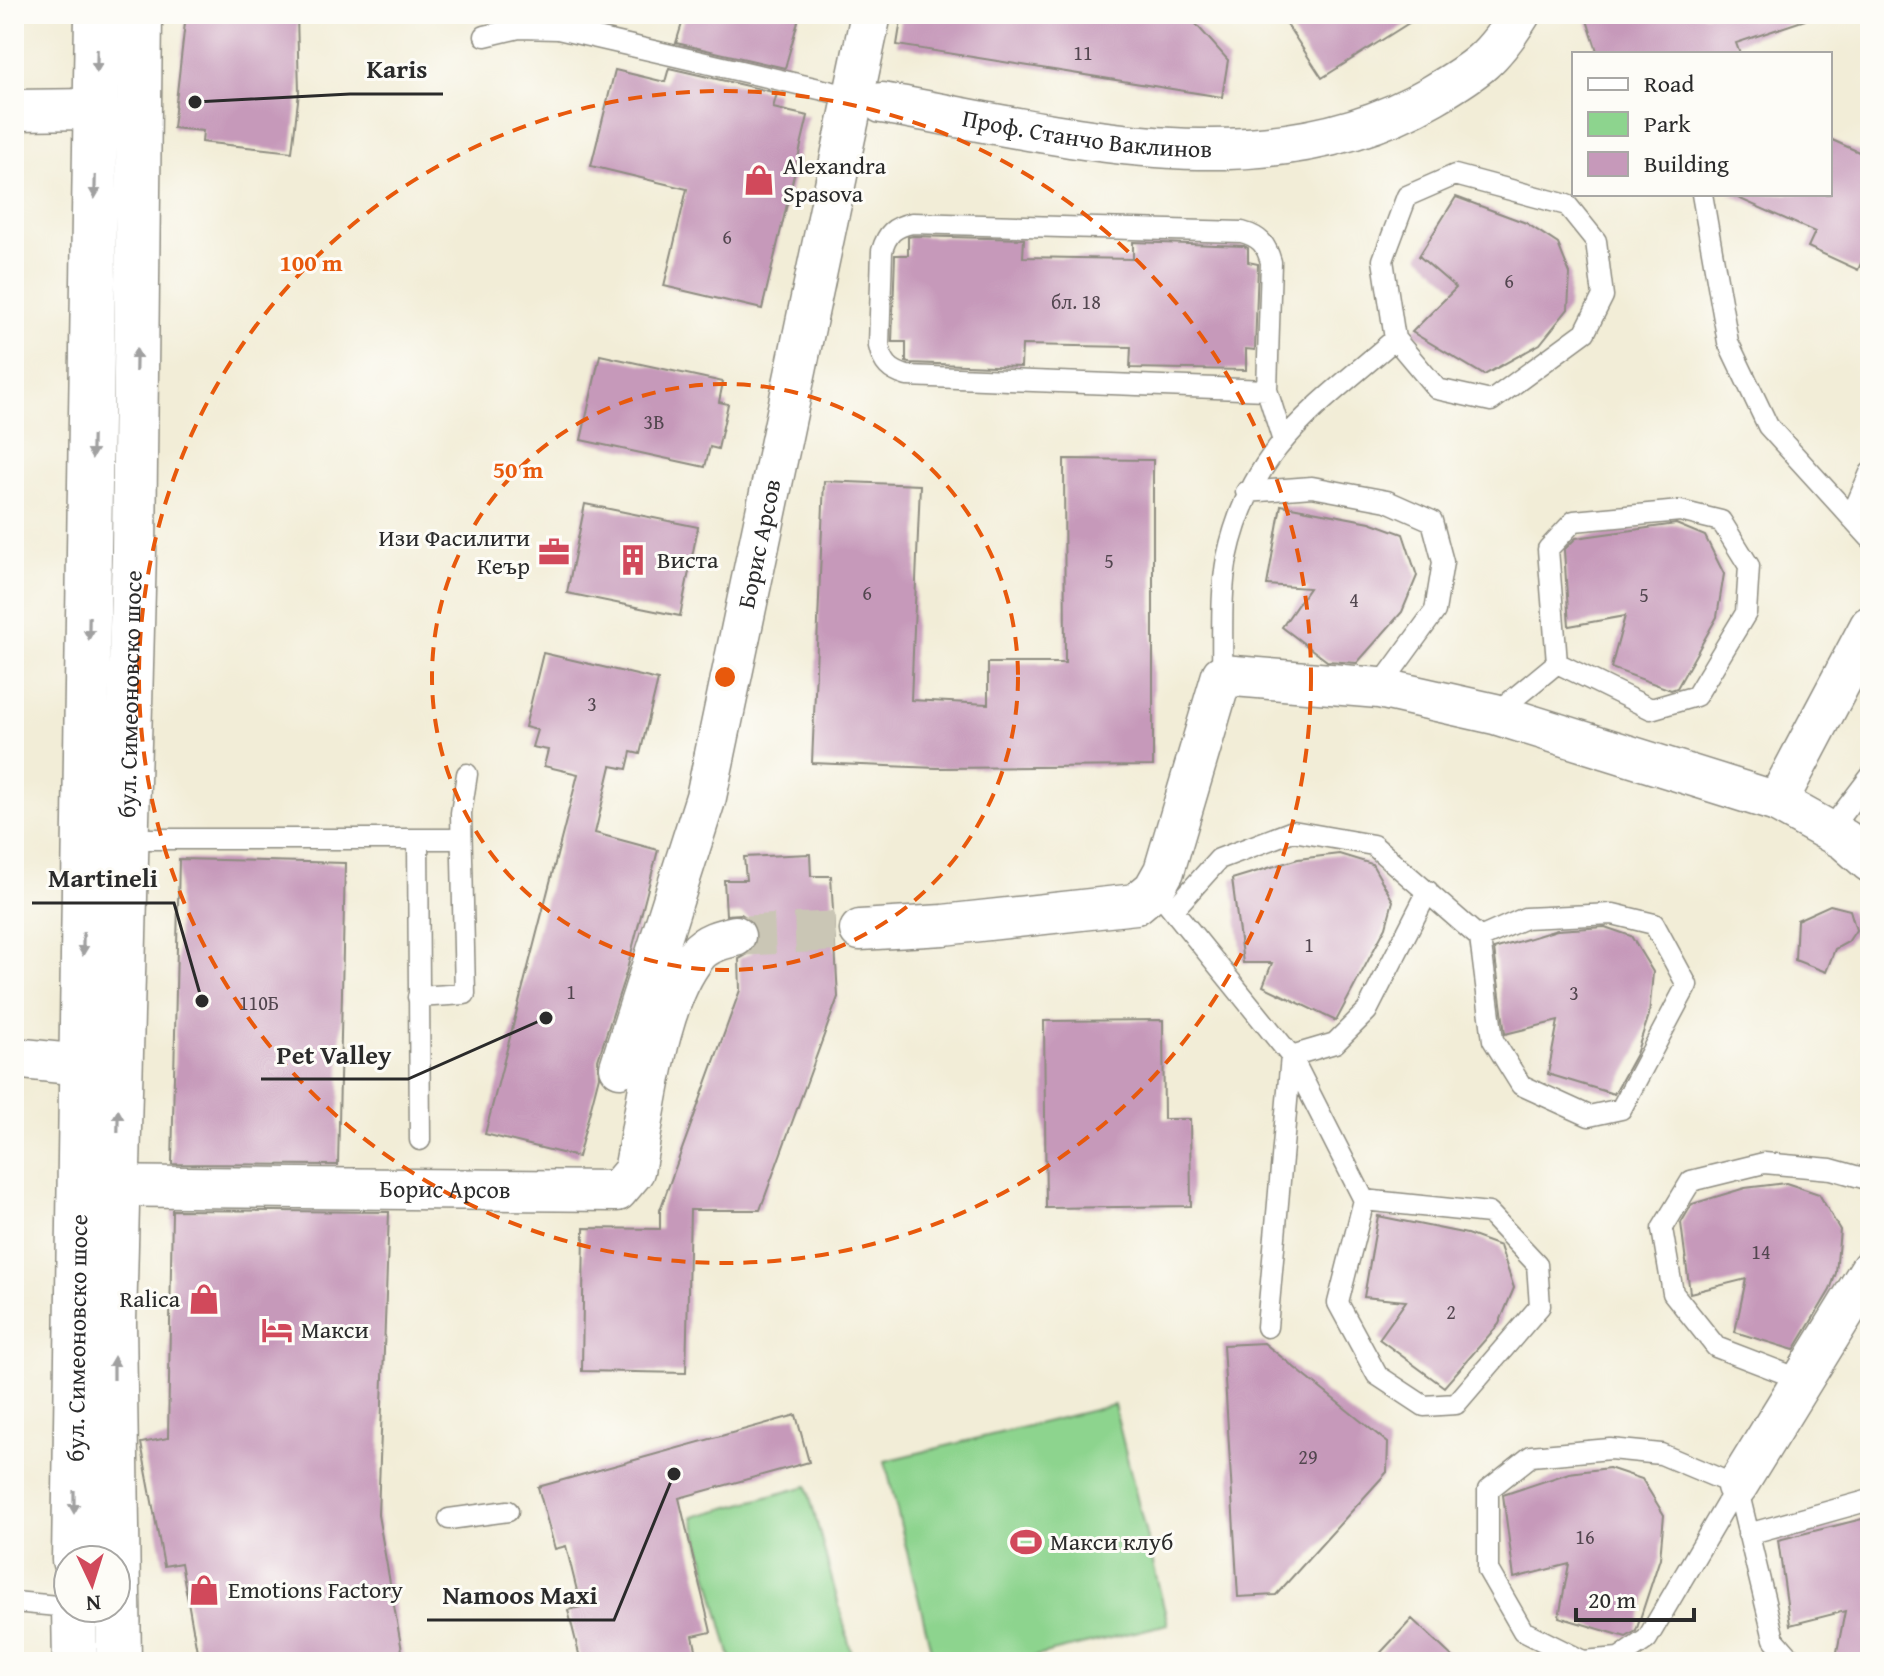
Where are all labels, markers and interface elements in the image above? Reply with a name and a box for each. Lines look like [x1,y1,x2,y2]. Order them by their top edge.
house number: 11 [1073,38,1093,67]
callout: Karis [350,44,443,94]
one-way arrow [91,49,103,74]
text: Karis [367,49,427,88]
legend [1572,52,1832,196]
text: Road [1644,66,1694,101]
street label: Проф. Станчо Ваклинов [960,100,1212,166]
text: Park [1644,106,1691,141]
text: Building [1644,146,1729,181]
place label: Alexandra Spasova [783,148,887,211]
shop icon: Alexandra Spasova [742,163,776,197]
one-way arrow [89,175,101,200]
house number: 6 [722,222,732,251]
text: 100 m [279,245,343,280]
house number: 6 [1504,266,1514,295]
house number: бл. 18 [1051,287,1101,316]
one-way arrow [130,347,142,372]
house number: 3В [644,407,664,436]
one-way arrow [86,435,98,460]
text: 50 m [493,452,544,487]
street label: Борис Арсов [728,476,789,612]
place label: Изи Фасилити Кеър [379,520,530,583]
office icon: Изи Фасилити Кеър [537,535,571,569]
place label: Виста [657,542,719,577]
building icon: Виста [616,543,650,577]
house number: 5 [1104,546,1114,575]
street label: бул. Симеоновско шосе [109,570,150,819]
house number: 6 [862,578,872,607]
house number: 5 [1639,580,1649,609]
house number: 4 [1349,585,1359,614]
one-way arrow [82,615,95,641]
centre of rings [711,663,739,691]
house number: 3 [587,689,597,718]
callout: Martineli [32,853,174,903]
text: Martineli [48,858,158,897]
house number: 1 [1304,930,1314,959]
one-way arrow [76,932,89,957]
house number: 1 [566,977,576,1006]
house number: 3 [1569,978,1579,1007]
house number: 110Б [239,988,279,1017]
callout: Pet Valley [261,1029,408,1079]
text: Pet Valley [277,1035,392,1074]
one-way arrow [112,1108,124,1133]
street label: Борис Арсов [379,1171,511,1207]
street label: бул. Симеоновско шосе [57,1214,96,1462]
house number: 14 [1751,1237,1771,1266]
place label: Ralica [119,1281,181,1316]
shop icon: Ralica [187,1282,221,1316]
house number: 2 [1446,1297,1456,1326]
place label: Макси [301,1312,369,1347]
hotel icon: Макси [260,1313,294,1347]
one-way arrow [108,1355,120,1380]
house number: 29 [1298,1442,1318,1471]
one-way arrow [68,1490,80,1515]
house number: 16 [1575,1522,1595,1551]
place label: Макси клуб [1050,1524,1173,1559]
sports icon: Макси клуб [1009,1525,1043,1559]
north arrow [52,1544,132,1624]
callout: Namoos Maxi [427,1570,614,1620]
place label: Emotions Factory [228,1572,403,1607]
scale bar [1576,1572,1694,1622]
shop icon: Emotions Factory [187,1573,221,1607]
text: Namoos Maxi [442,1575,598,1614]
text: 20 m [1588,1582,1636,1617]
text: N [85,1587,102,1620]

